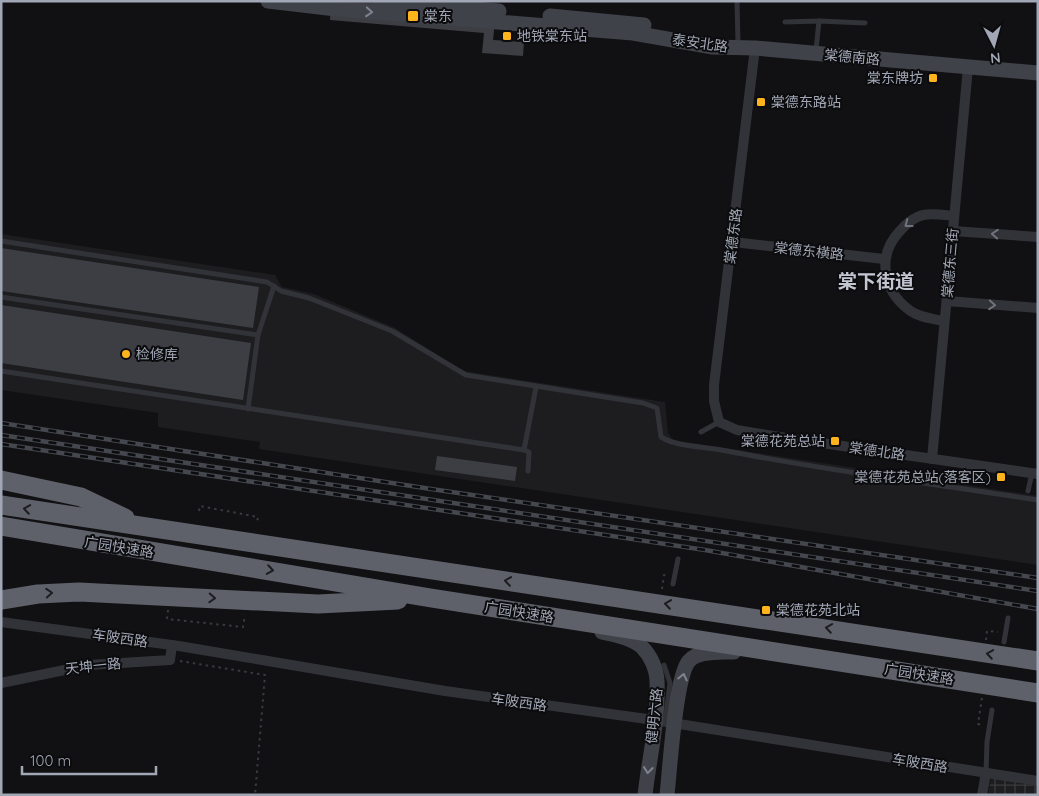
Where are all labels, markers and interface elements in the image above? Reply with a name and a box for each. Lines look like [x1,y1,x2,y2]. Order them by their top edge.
one-way arrow [365,6,373,17]
place label: 棠东 [424,7,452,25]
marker: 棠东 [406,9,420,23]
north arrow [969,20,1019,70]
place label: 地铁棠东站 [517,27,587,45]
marker: 地铁棠东站 [501,30,513,42]
street label: 泰安北路 [671,30,729,56]
street label: 棠德南路 [823,46,881,68]
text: N [989,48,1001,67]
place label: 棠东牌坊 [867,69,923,87]
marker: 棠东牌坊 [927,72,939,84]
place label: 棠德东路站 [771,93,841,111]
marker: 棠德东路站 [755,96,767,108]
street label: 棠德东路 [721,207,745,265]
one-way arrow [905,218,914,227]
street label: 棠德东三街 [938,227,962,299]
one-way arrow [991,228,999,239]
street label: 棠德东横路 [773,238,845,264]
district label: 棠下街道 [838,269,914,293]
one-way arrow [988,299,996,310]
place label: 检修库 [136,345,178,363]
marker: 检修库 [120,348,132,360]
place label: 棠德花苑总站 [741,432,825,450]
marker: 棠德花苑总站 [829,435,841,447]
street label: 棠德北路 [848,438,906,464]
place label: 棠德花苑总站(落客区) [855,468,991,486]
marker: 棠德花苑总站(落客区) [995,471,1007,483]
one-way arrow [23,504,31,515]
street label: 广园快速路 [83,533,155,561]
one-way arrow [266,565,274,575]
one-way arrow [503,576,511,587]
one-way arrow [46,587,54,598]
one-way arrow [208,592,216,603]
street label: 广园快速路 [483,598,555,626]
one-way arrow [664,599,672,610]
place label: 棠德花苑北站 [776,601,860,619]
marker: 棠德花苑北站 [760,604,772,616]
one-way arrow [825,624,833,634]
street label: 车陂西路 [91,625,149,651]
one-way arrow [985,649,994,659]
street label: 天坤一路 [64,654,122,678]
street label: 广园快速路 [883,660,955,688]
one-way arrow [677,673,688,682]
street label: 健明六路 [642,687,666,745]
street label: 车陂西路 [490,689,548,715]
scale bar [22,744,156,776]
street label: 车陂西路 [891,750,949,776]
text: 100 m [30,751,71,770]
one-way arrow [643,766,654,774]

